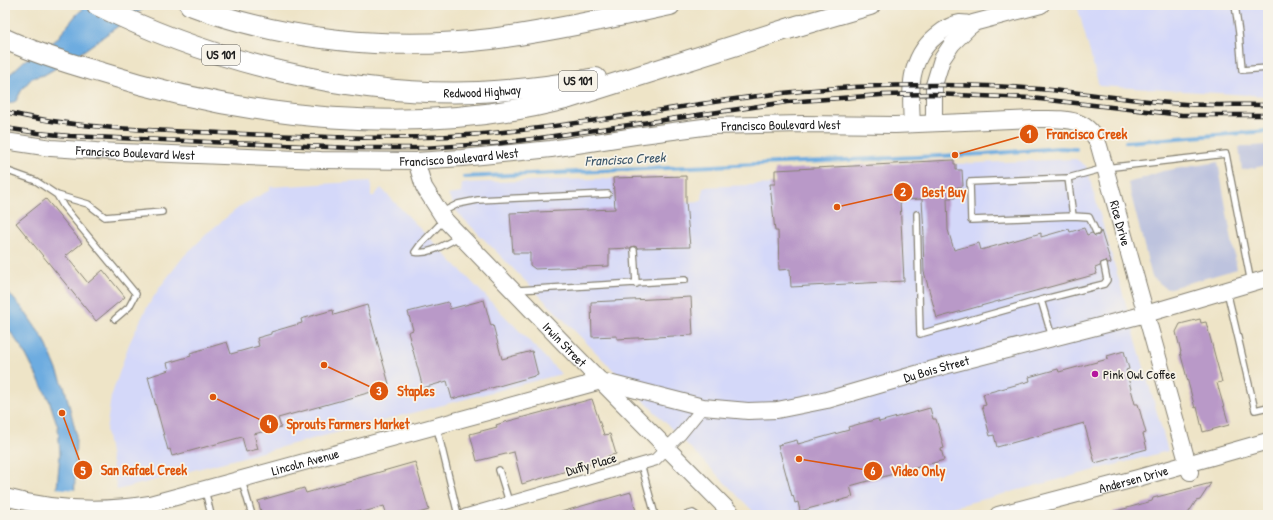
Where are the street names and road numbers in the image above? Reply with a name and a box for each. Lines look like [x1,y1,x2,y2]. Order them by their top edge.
road number: US 101 [202,45,240,65]
road number: US 101 [559,71,597,91]
street label: Redwood Highway [443,80,522,101]
street label: Francisco Boulevard West [720,115,841,135]
street label: Francisco Boulevard West [74,141,196,164]
street label: Francisco Boulevard West [399,143,520,170]
street label: Rice Drive [1106,198,1135,248]
street label: Irwin Street [539,318,591,371]
street label: Du Bois Street [901,351,972,386]
street label: Lincoln Avenue [269,444,341,480]
street label: Duffy Place [564,448,618,480]
street label: Andersen Drive [1097,461,1170,497]

